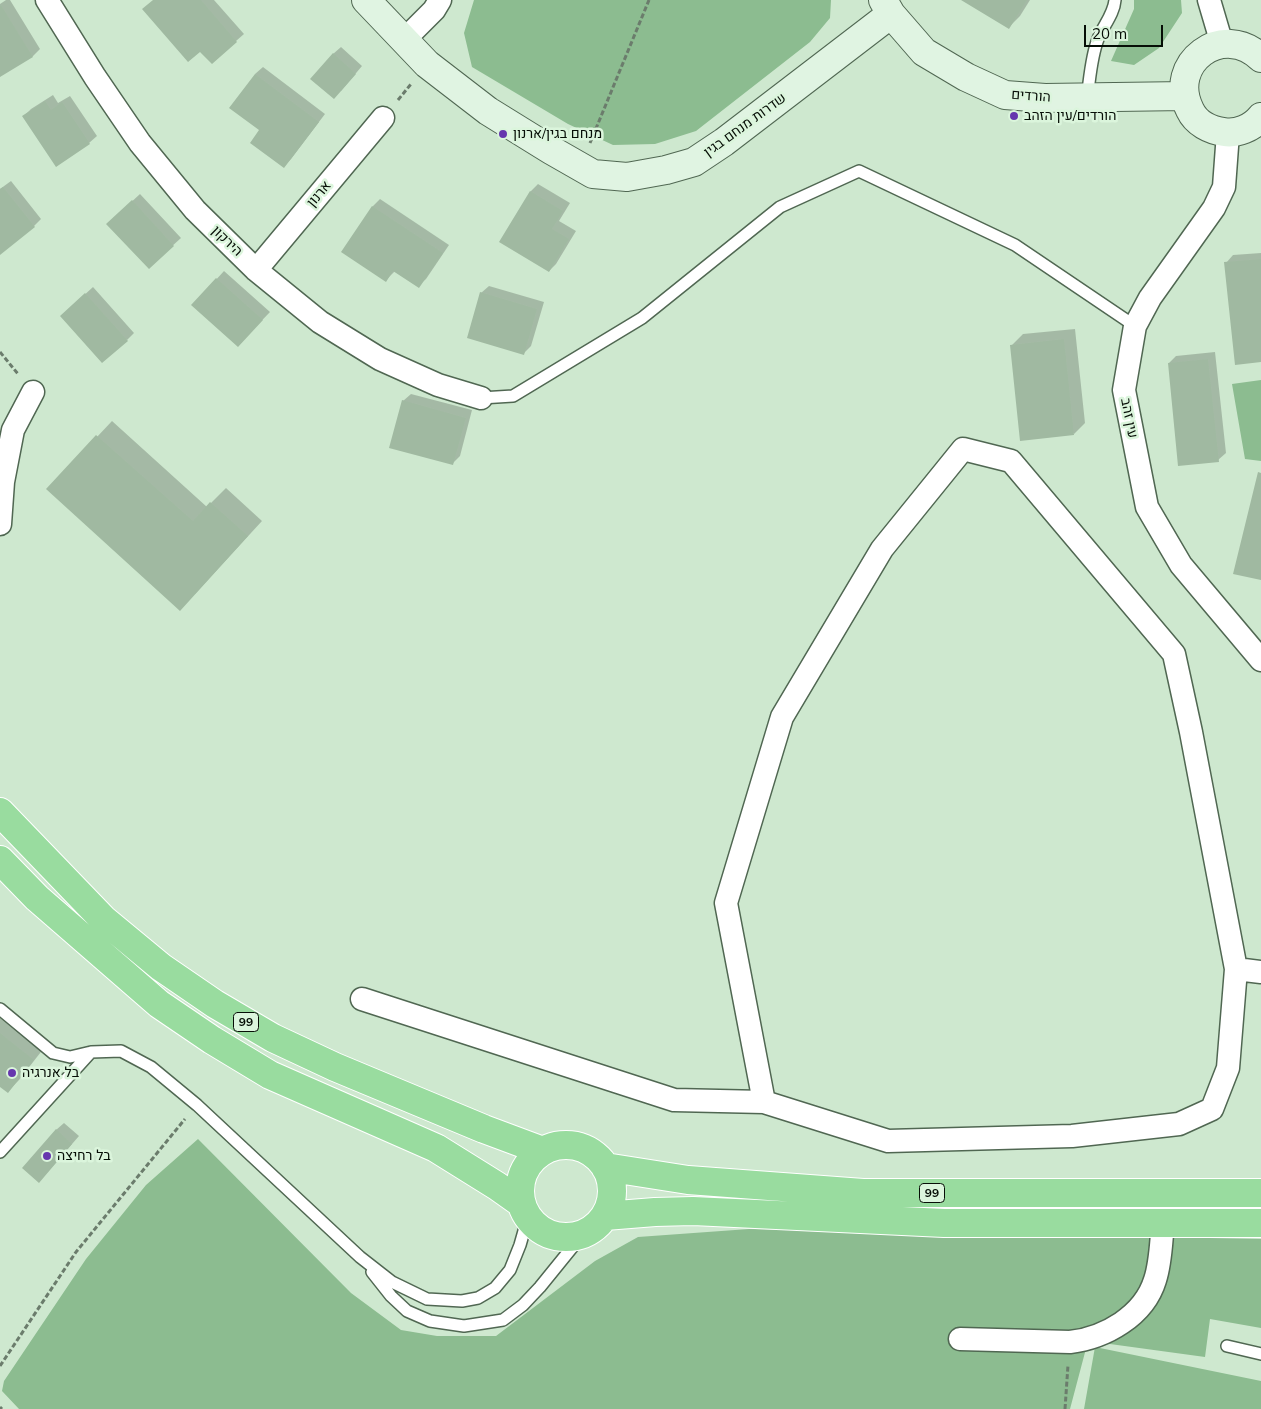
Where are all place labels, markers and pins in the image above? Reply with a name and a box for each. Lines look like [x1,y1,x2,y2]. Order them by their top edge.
place label: הורדים/עין הזהב [1024,108,1116,124]
marker: הורדים/עין הזהב [1008,110,1020,122]
place label: מנחם בגין/ארנון [513,126,602,142]
marker: מנחם בגין/ארנון [497,128,509,140]
place label: בל אנרגיה [22,1065,79,1081]
marker: בל אנרגיה [6,1067,18,1079]
place label: בל רחיצה [57,1148,111,1164]
marker: בל רחיצה [41,1150,53,1162]

